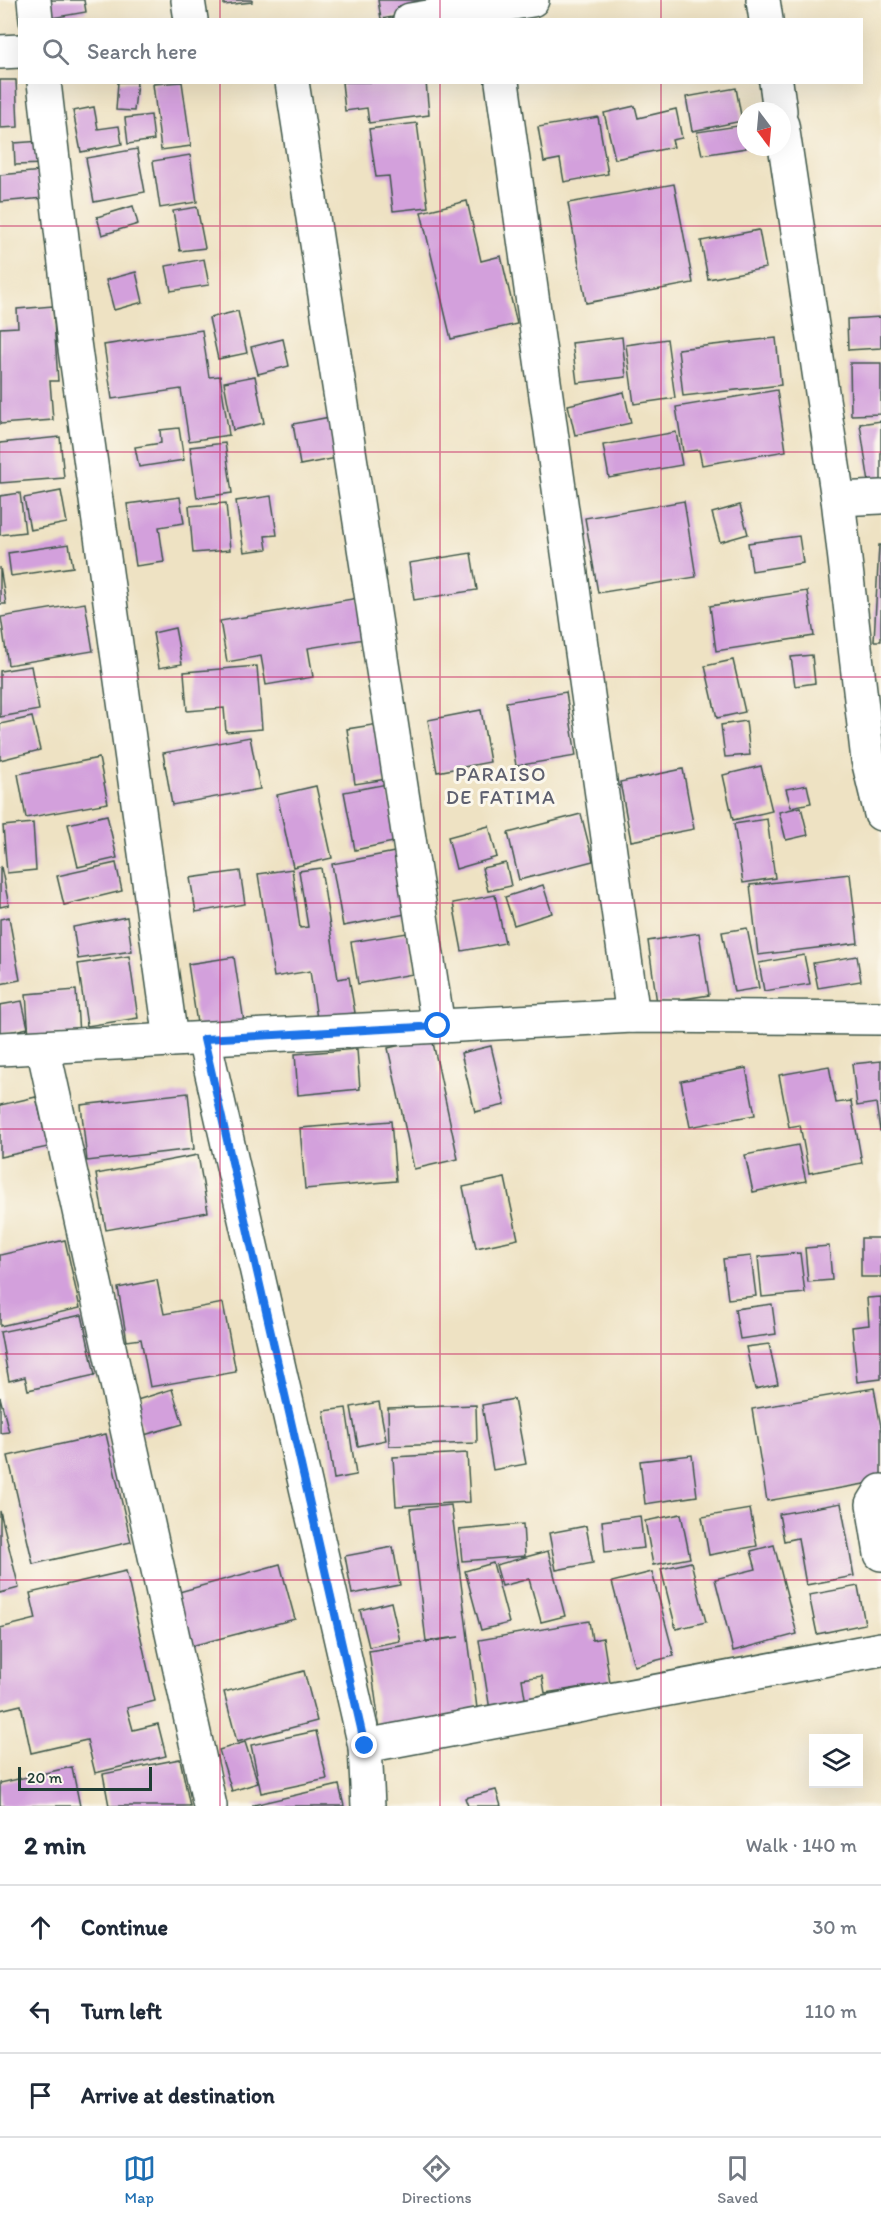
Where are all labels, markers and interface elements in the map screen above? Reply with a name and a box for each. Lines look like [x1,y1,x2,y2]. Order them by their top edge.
search box [18,18,863,84]
icon: search [39,35,72,68]
text: Search here [87,38,197,65]
north arrow [737,102,791,156]
district label: PARAISO DE FATIMA [446,762,556,809]
route start [424,1012,450,1038]
route end [351,1732,377,1758]
map controls [809,1734,863,1788]
button: layers [809,1734,863,1788]
scale bar [18,1764,152,1792]
text: 20 m [27,1768,62,1787]
text: 2 min [24,1829,86,1861]
text: Walk · 140 m [746,1833,857,1857]
icon: ahead [24,1911,57,1944]
text: Continue [81,1914,168,1941]
text: 30 m [812,1915,857,1939]
icon: left [24,1995,57,2028]
text: Turn left [81,1998,162,2025]
text: 110 m [805,1999,857,2023]
icon: arrive [24,2079,57,2112]
text: Arrive at destination [81,2082,275,2109]
tab: Map [123,2152,156,2207]
tab: Directions [401,2152,472,2207]
tab: Saved [717,2152,758,2207]

